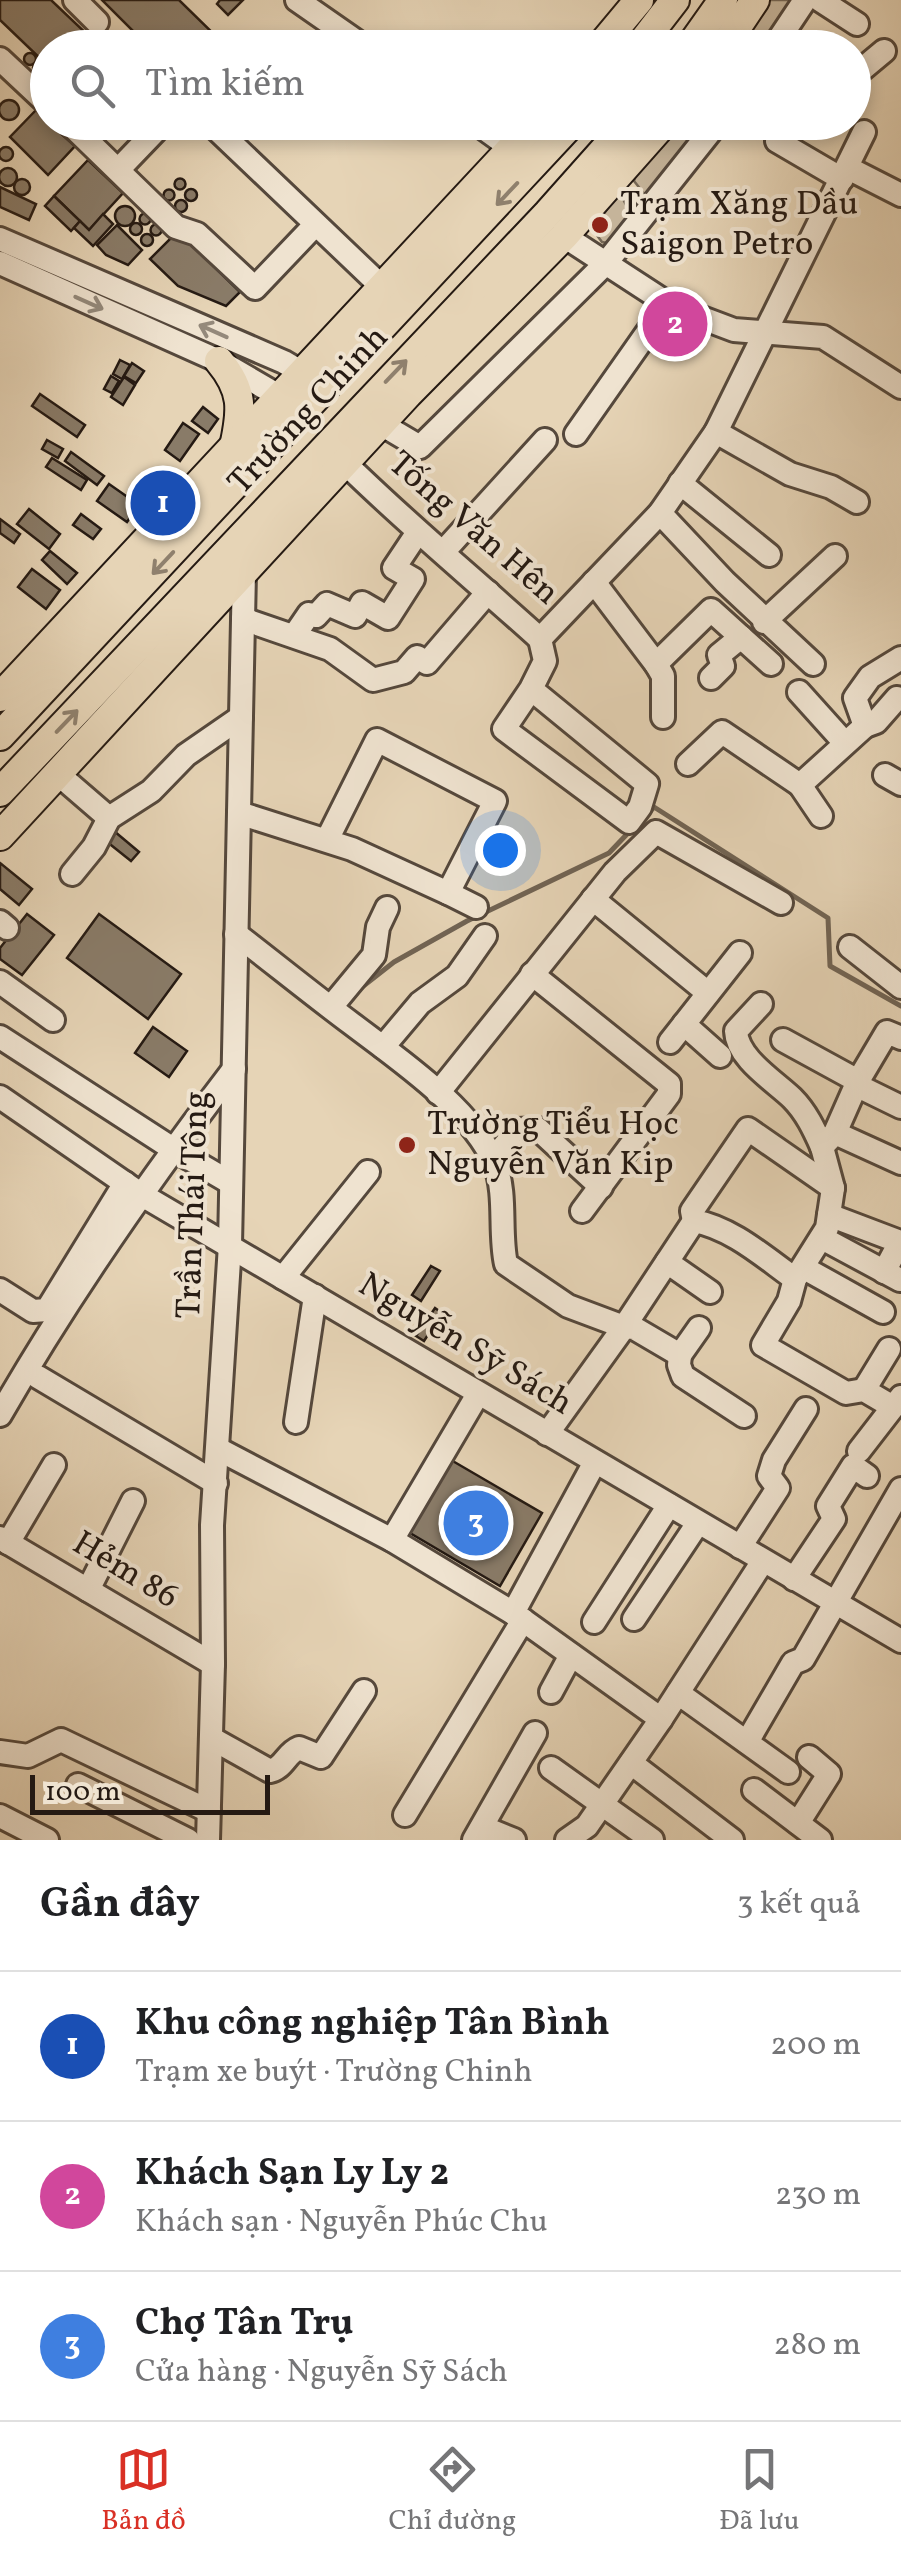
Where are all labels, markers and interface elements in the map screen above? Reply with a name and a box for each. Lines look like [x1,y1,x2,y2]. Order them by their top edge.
search box [30,30,871,140]
icon: search [65,58,120,113]
text: Tìm kiếm [145,59,305,112]
one-way arrow [496,181,519,206]
place label: Trạm Xăng Dầu Saigon Petro [620,181,858,269]
marker: Trạm Xăng Dầu Saigon Petro [589,214,611,236]
pin: 2 [642,286,708,362]
one-way arrow [73,295,104,313]
street label: Trường Chinh [218,316,400,506]
one-way arrow [198,321,229,339]
one-way arrow [384,359,408,384]
street label: Tống Văn Hên [377,441,569,617]
pin: 1 [130,466,196,540]
one-way arrow [151,551,175,575]
one-way arrow [55,709,79,733]
your location [475,825,526,876]
street label: Trần Thái Tông [166,1090,222,1320]
place label: Trường Tiểu Học Nguyễn Văn Kip [427,1101,679,1189]
marker: Trường Tiểu Học Nguyễn Văn Kip [396,1134,418,1156]
street label: Nguyễn Sỹ Sách [349,1262,581,1428]
pin: 3 [444,1486,508,1560]
street label: Hẻm 86 [63,1520,187,1622]
scale bar [30,1770,270,1814]
text: 100 m [45,1773,120,1812]
text: Gần đây [40,1876,200,1935]
text: 3 kết quả [737,1883,861,1927]
text: Khu công nghiệp Tân Bình [135,1998,610,2051]
text: 1 [66,2024,79,2068]
text: 200 m [770,2024,861,2068]
text: Trạm xe buýt · Trường Chinh [135,2051,533,2095]
text: Khách Sạn Ly Ly 2 [135,2148,449,2201]
text: 2 [64,2174,81,2218]
text: 230 m [775,2174,861,2218]
text: Khách sạn · Nguyễn Phúc Chu [135,2201,548,2245]
text: Chợ Tân Trụ [135,2298,354,2351]
text: 3 [64,2324,81,2368]
text: 280 m [774,2324,861,2368]
text: Cửa hàng · Nguyễn Sỹ Sách [135,2351,508,2395]
tab: Bản đồ [101,2442,186,2541]
tab: Chỉ đường [388,2442,516,2541]
tab: Đã lưu [719,2442,800,2541]

